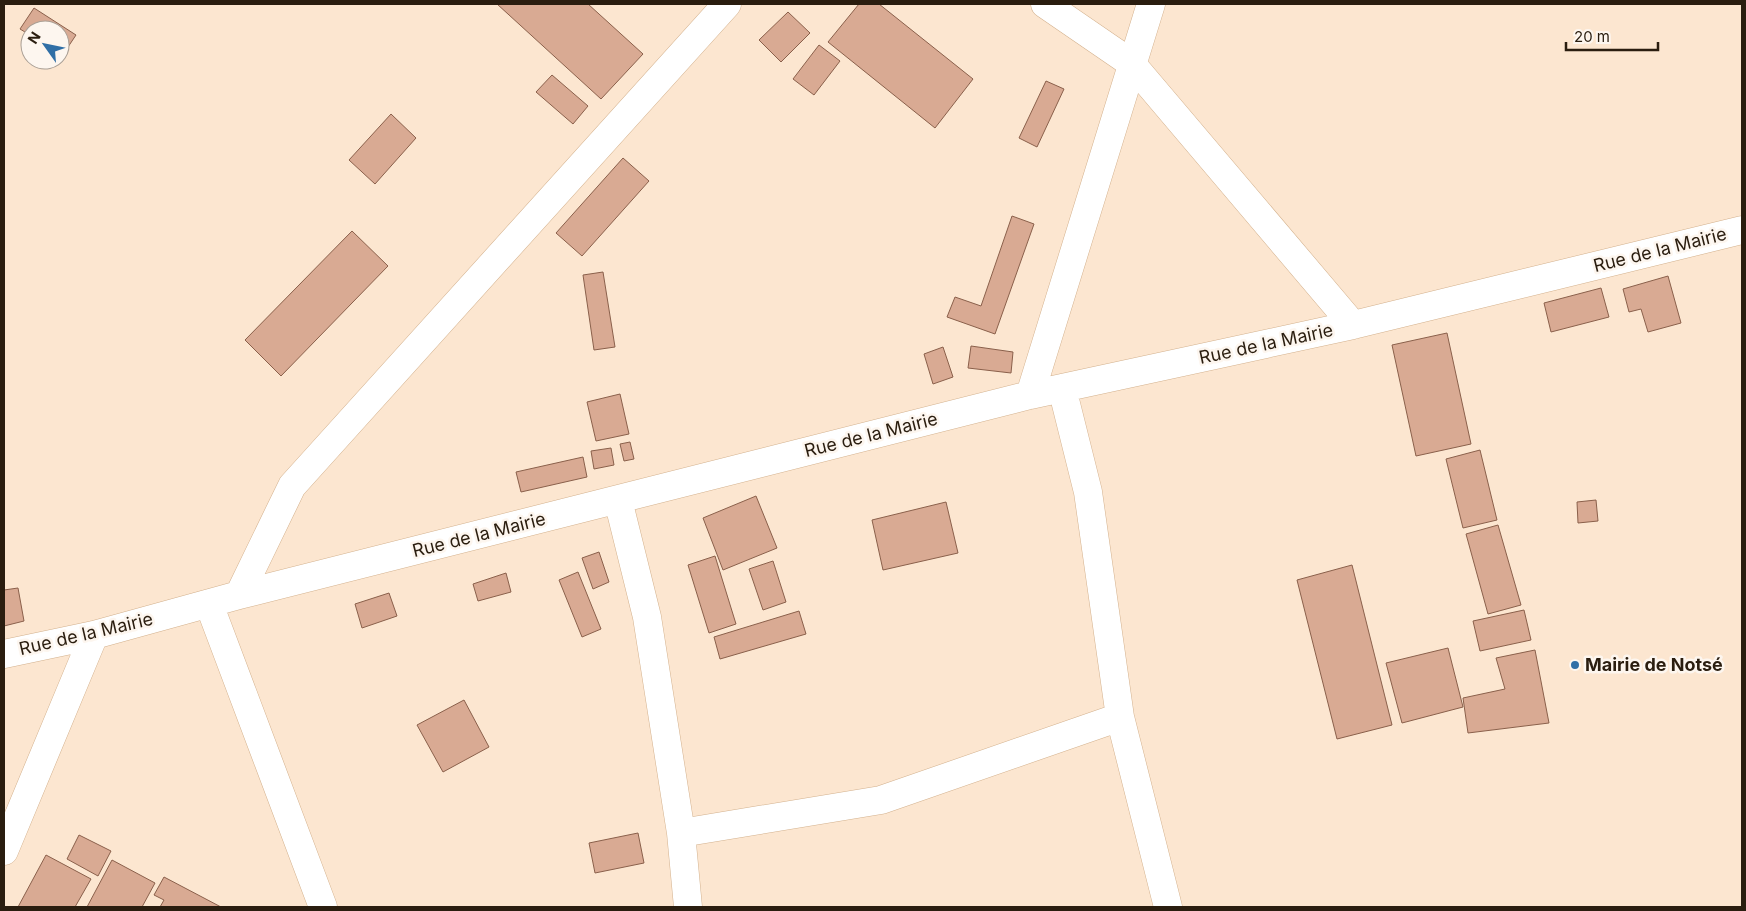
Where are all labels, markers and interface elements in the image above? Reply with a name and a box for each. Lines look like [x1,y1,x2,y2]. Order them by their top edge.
north arrow [20,20,70,70]
scale bar [1566,20,1658,52]
text: 20 m [1574,27,1610,46]
text: N [24,29,44,47]
street label: Rue de la Mairie [1591,223,1729,276]
street label: Rue de la Mairie [1197,319,1335,368]
street label: Rue de la Mairie [802,408,940,461]
street label: Rue de la Mairie [410,508,548,561]
street label: Rue de la Mairie [17,608,155,659]
place label: Mairie de Notsé [1585,654,1723,675]
marker: Mairie de Notsé [1569,659,1581,671]

